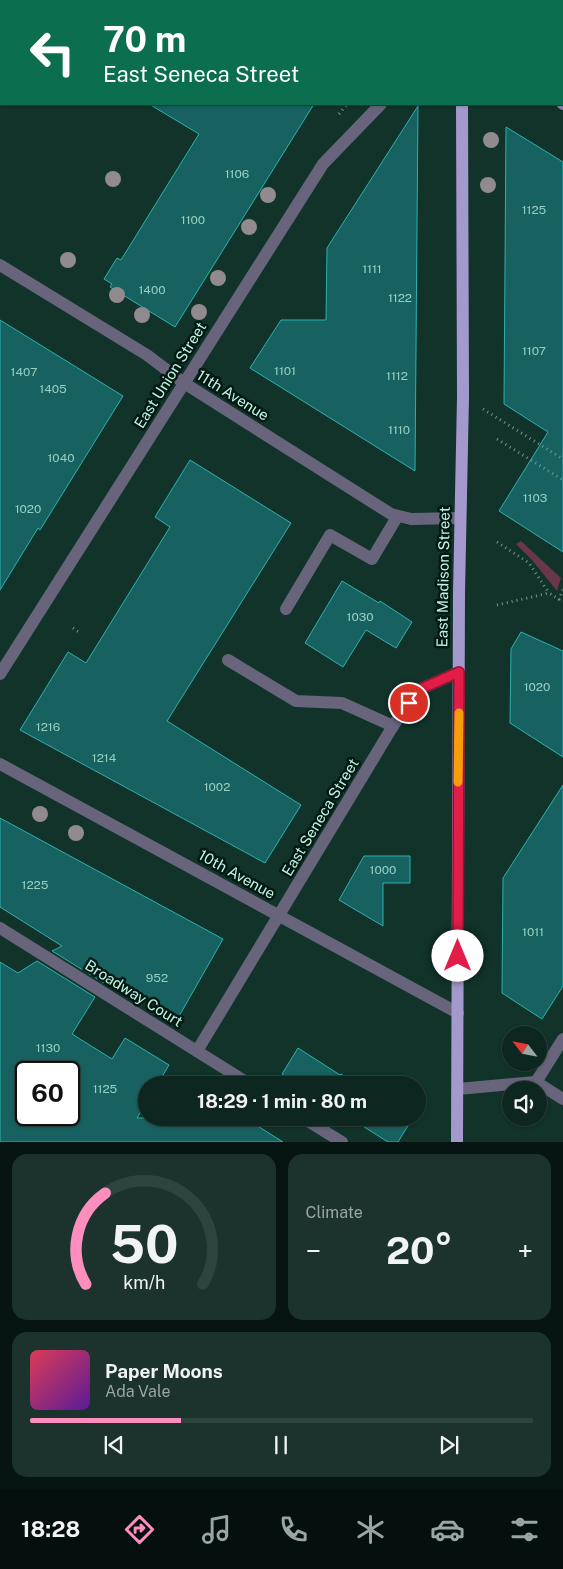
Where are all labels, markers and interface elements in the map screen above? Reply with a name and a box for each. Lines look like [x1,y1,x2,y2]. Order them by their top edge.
text: 70 m [103,19,186,60]
icon: left [20,20,85,85]
text: East Seneca Street [103,61,299,87]
house number: 1106 [225,167,249,181]
house number: 1125 [522,203,547,217]
house number: 1100 [181,213,205,227]
house number: 1111 [362,262,382,276]
house number: 1400 [138,283,166,297]
house number: 1122 [388,291,412,305]
street label: East Union Street [131,319,210,431]
house number: 1107 [522,344,546,358]
house number: 1101 [274,364,296,378]
house number: 1407 [11,365,37,379]
street label: 11th Avenue [194,366,272,424]
house number: 1112 [386,369,408,383]
house number: 1405 [39,382,67,396]
house number: 1110 [388,423,410,437]
house number: 1040 [47,451,75,465]
house number: 1103 [523,491,547,505]
house number: 1020 [15,502,41,516]
street label: East Madison Street [433,506,453,648]
house number: 1030 [347,610,373,624]
house number: 1020 [524,680,550,694]
pin [388,682,430,724]
icon: arrive [395,689,423,717]
house number: 1216 [36,720,60,734]
house number: 1214 [92,751,117,765]
street label: East Seneca Street [278,755,362,879]
house number: 1002 [204,780,230,794]
street label: 10th Avenue [196,846,278,902]
house number: 1000 [370,863,396,877]
house number: 1225 [22,878,49,892]
house number: 1011 [522,925,544,939]
position arrow [431,929,483,981]
street label: Broadway Court [82,956,186,1030]
house number: 952 [146,971,168,985]
north arrow [502,1026,548,1071]
map controls [502,1026,547,1126]
house number: 1130 [36,1041,60,1055]
speed limit sign: 60 [15,1061,80,1126]
button: sound [502,1081,547,1126]
house number: 1125 [93,1082,118,1096]
text: 18:29 · 1 min · 80 m [197,1090,367,1112]
text: Climate [306,1203,363,1222]
text: 50 [109,1214,178,1275]
text: 20° [386,1228,453,1273]
text: − [306,1234,321,1267]
text: + [517,1234,533,1267]
text: km/h [123,1272,165,1293]
text: Paper Moons [105,1360,223,1382]
text: Ada Vale [105,1382,170,1401]
icon: previous [100,1431,128,1459]
icon: pause [267,1431,295,1459]
icon: next [435,1431,463,1459]
icon: directions [122,1512,157,1547]
icon: music [199,1512,234,1547]
icon: phone [276,1512,311,1547]
icon: climate [353,1512,388,1547]
icon: car [430,1512,465,1547]
icon: filters [507,1512,542,1547]
text: 18:28 [21,1516,80,1542]

